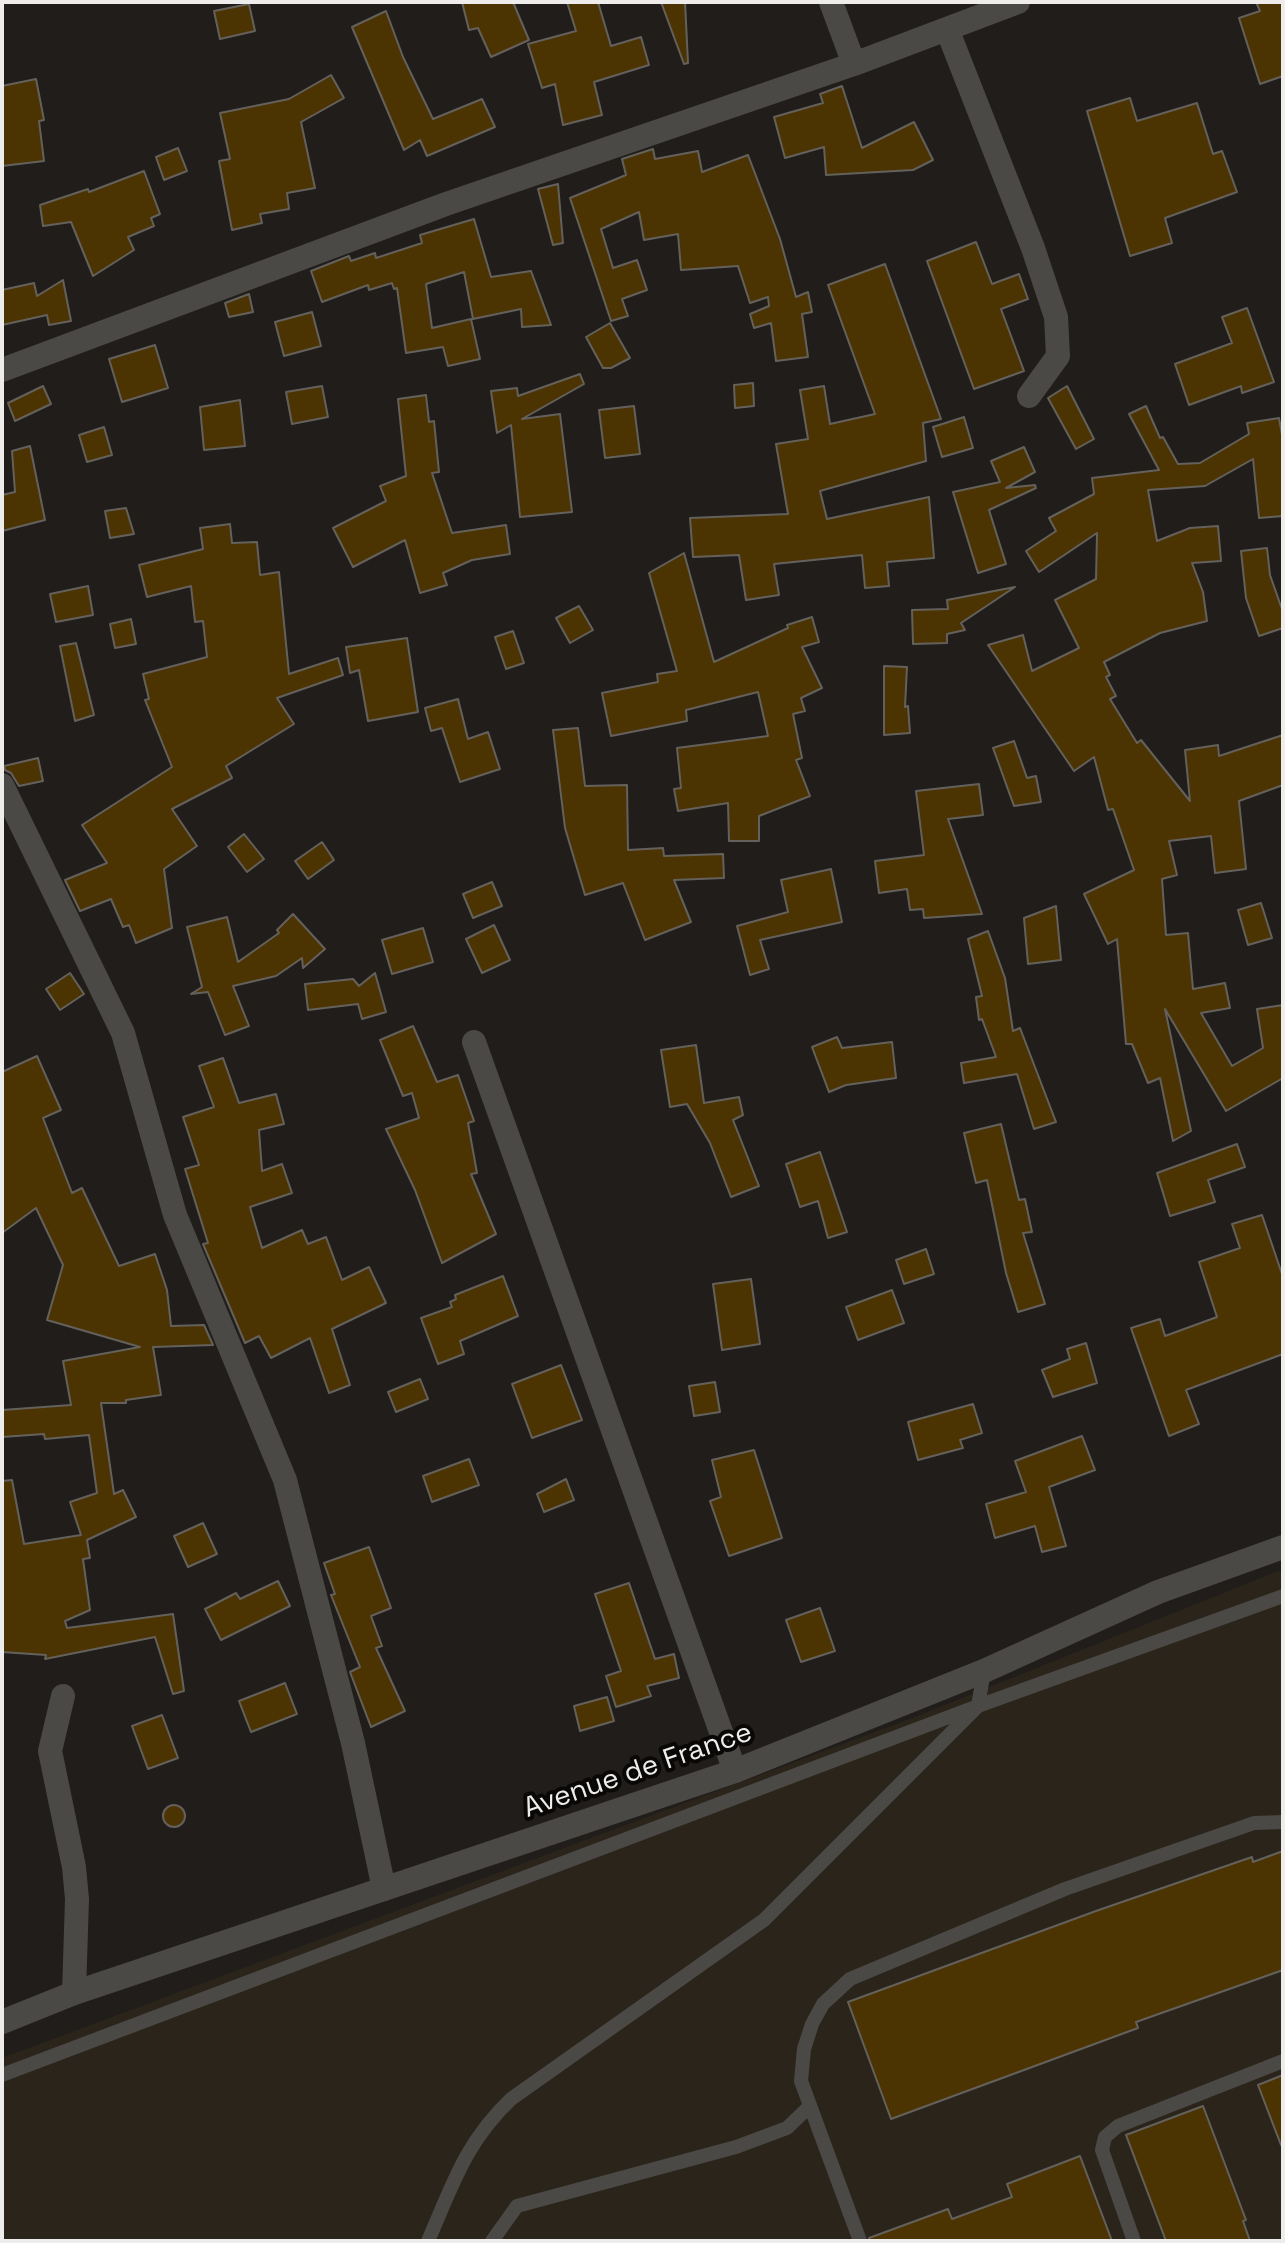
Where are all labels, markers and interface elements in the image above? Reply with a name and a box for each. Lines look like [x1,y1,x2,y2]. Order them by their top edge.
street label: Avenue de France [519,1716,757,1826]

